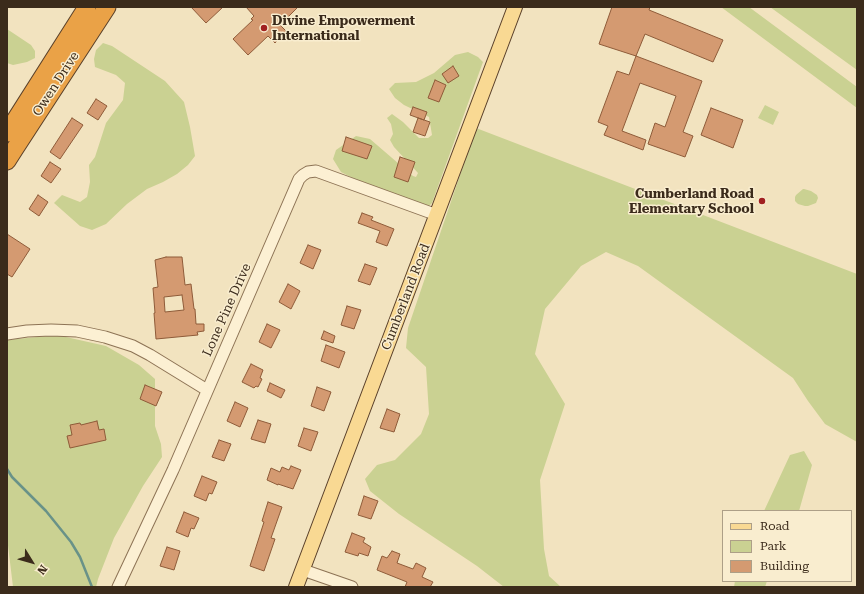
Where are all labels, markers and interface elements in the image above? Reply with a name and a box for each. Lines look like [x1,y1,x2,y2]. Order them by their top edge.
place label: Divine Empowerment International [272,13,415,44]
marker: Divine Empowerment International [259,23,269,33]
street label: Owen Drive [29,49,83,119]
place label: Cumberland Road Elementary School [629,186,754,217]
marker: Cumberland Road Elementary School [757,196,767,206]
street label: Cumberland Road [378,241,434,353]
street label: Lone Pine Drive [199,261,255,359]
legend [722,510,852,582]
text: Road [760,519,789,533]
text: Park [760,539,786,553]
north arrow [12,542,52,582]
text: Building [760,559,809,573]
text: N [34,562,50,577]

